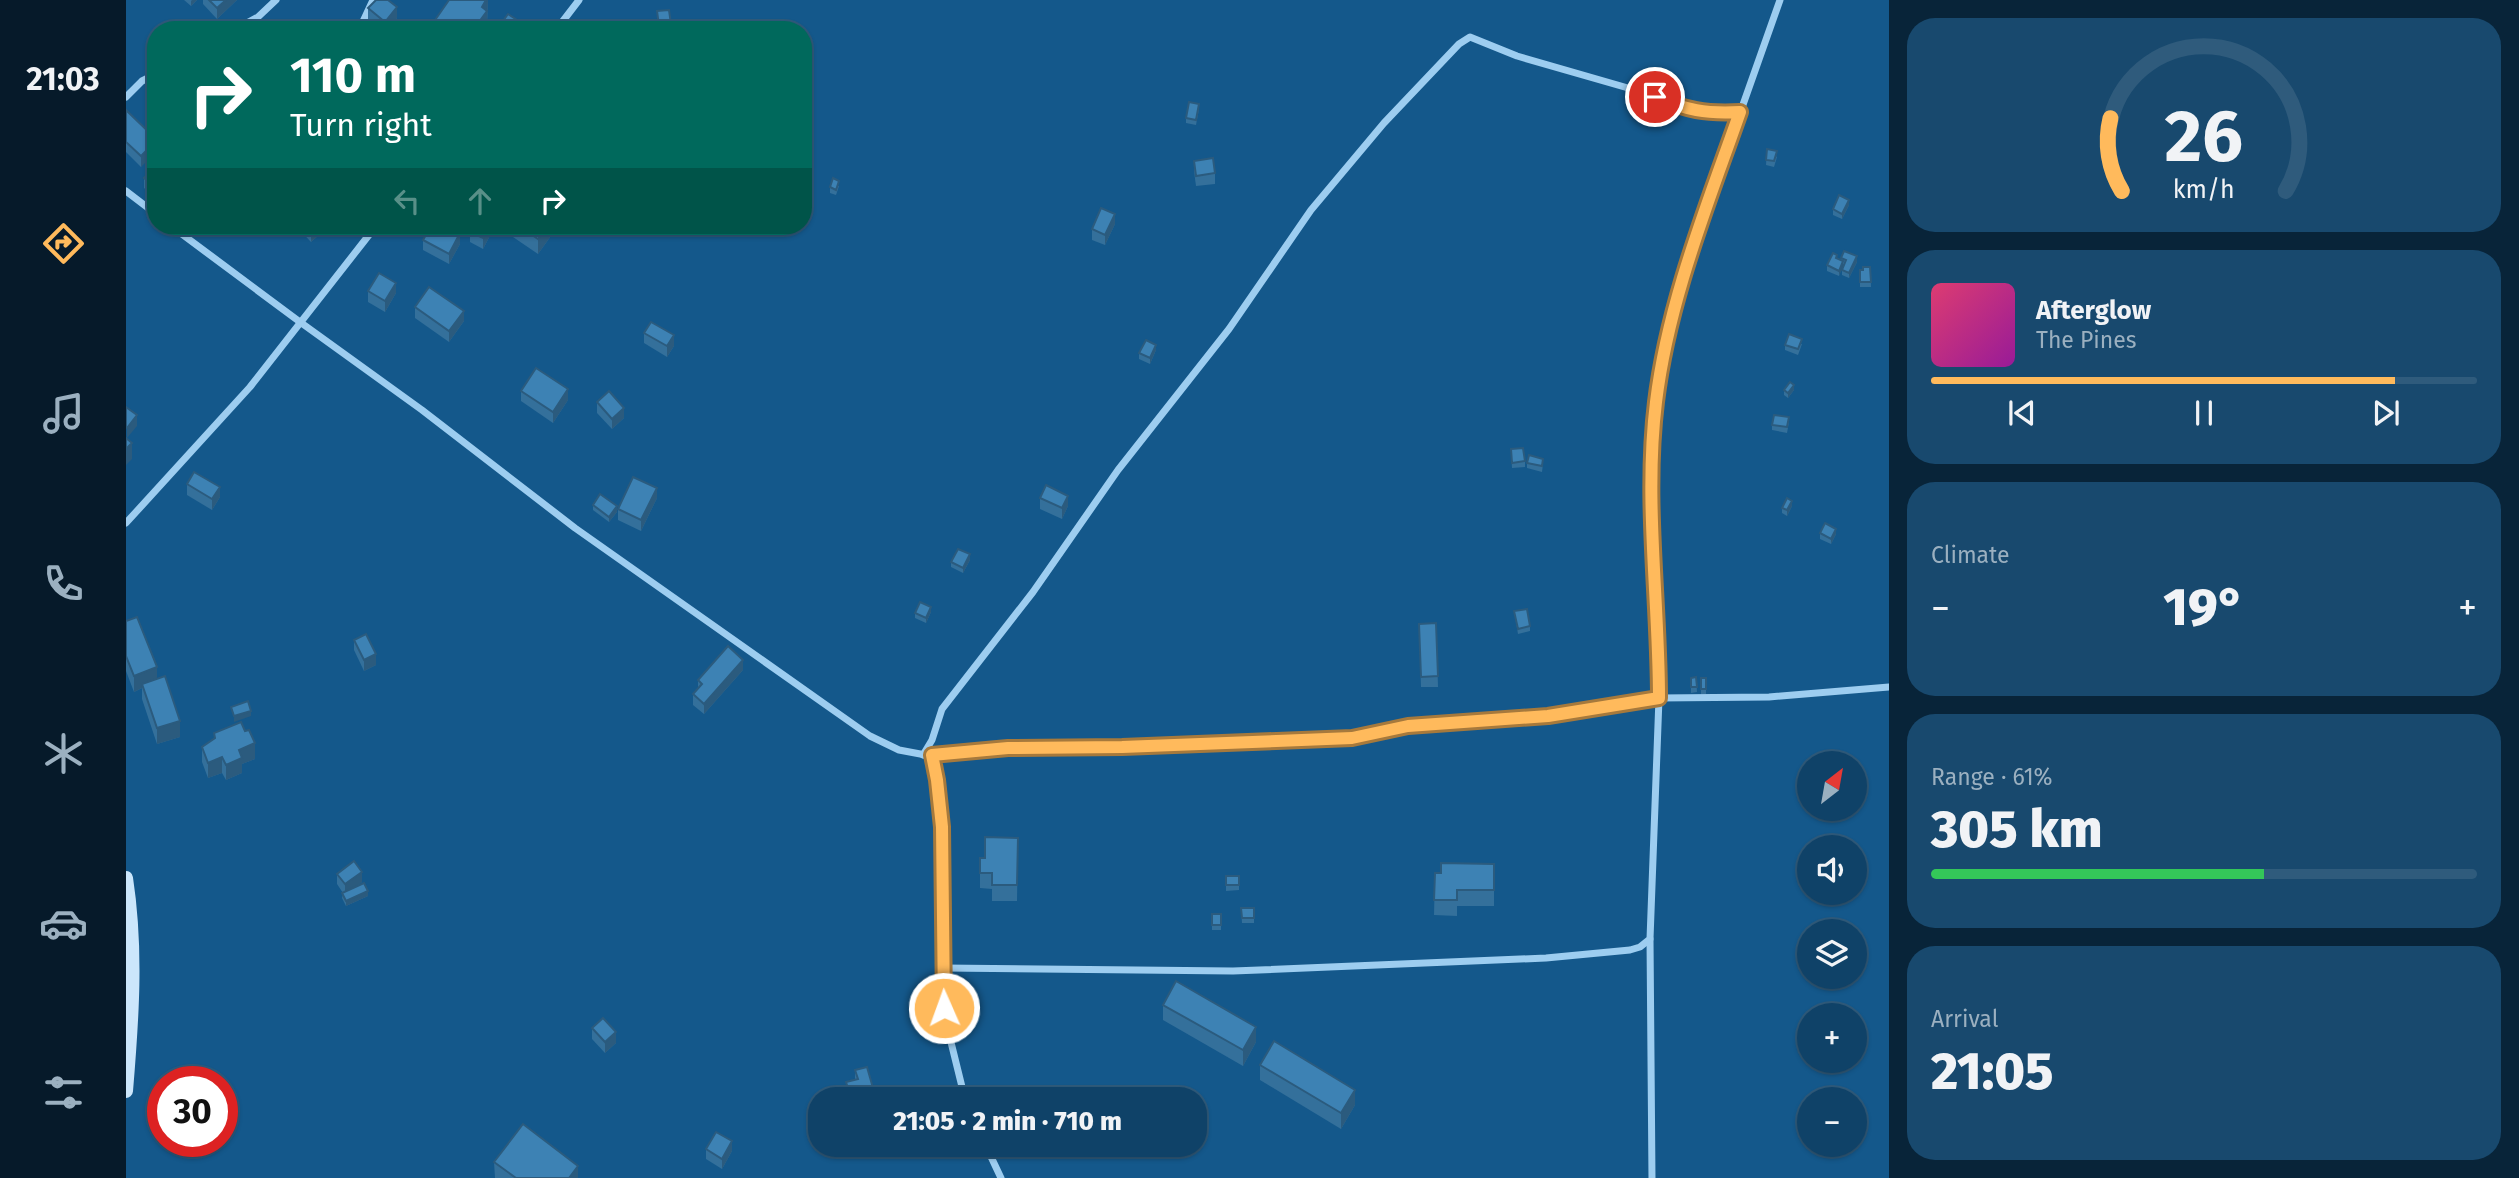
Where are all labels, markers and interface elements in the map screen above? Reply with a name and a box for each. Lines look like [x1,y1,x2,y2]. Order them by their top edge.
text: 110 m [290,46,416,105]
icon: right [175,49,266,140]
text: 21:03 [26,60,100,98]
pin [1625,67,1685,127]
icon: arrive [1636,78,1674,116]
text: 26 [2165,93,2243,180]
text: Turn right [290,106,432,144]
text: km/h [2173,175,2235,205]
icon: left [388,182,426,220]
icon: ahead [461,182,499,220]
icon: right [534,182,572,220]
icon: directions [39,219,88,268]
text: Afterglow [2036,295,2151,326]
text: The Pines [2036,326,2137,354]
icon: music [39,389,88,438]
icon: previous [2003,394,2041,432]
icon: pause [2185,394,2223,432]
icon: next [2367,394,2405,432]
text: Climate [1931,541,2010,569]
icon: phone [39,559,88,608]
text: 19° [2163,576,2245,639]
text: − [1931,585,1950,631]
text: + [2458,585,2477,631]
icon: climate [39,729,88,778]
north arrow [1797,751,1867,821]
map controls [1797,751,1867,1157]
text: Range · 61% [1931,763,2053,791]
text: 305 km [1931,798,2103,861]
button: sound [1797,835,1867,905]
icon: car [39,899,88,948]
button: layers [1797,919,1867,989]
position arrow [907,971,981,1045]
button: + [1797,1003,1867,1073]
text: Arrival [1931,1005,1998,1033]
text: 21:05 [1931,1040,2053,1103]
speed limit sign: 30 [147,1066,238,1157]
icon: filters [39,1068,88,1117]
button: − [1797,1087,1867,1157]
text: 21:05 · 2 min · 710 m [893,1106,1122,1137]

